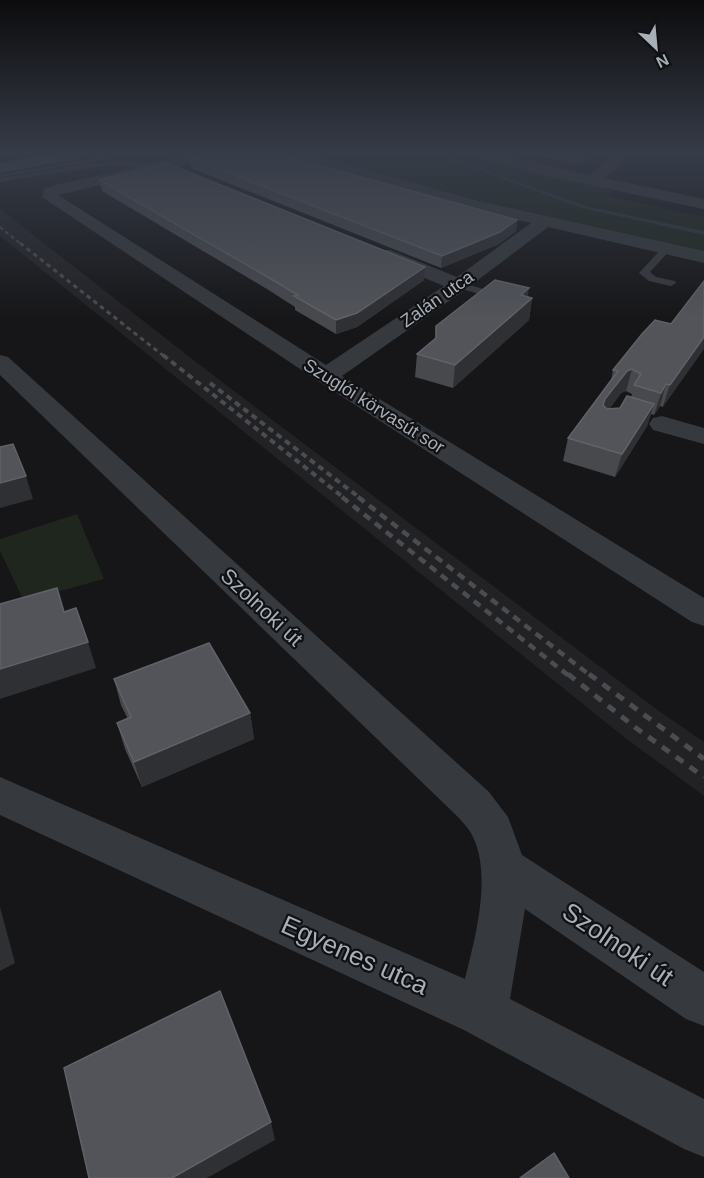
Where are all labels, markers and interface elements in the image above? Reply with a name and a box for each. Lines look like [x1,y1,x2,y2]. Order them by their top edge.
north arrow [626,18,686,78]
text: N [653,51,671,71]
street label: Zalán utca [397,266,478,331]
street label: Szuglói körvasút sor [300,355,448,457]
street label: Szolnoki út [217,564,308,651]
street label: Szolnoki út [557,896,680,992]
street label: Egyenes utca [277,909,434,1001]

